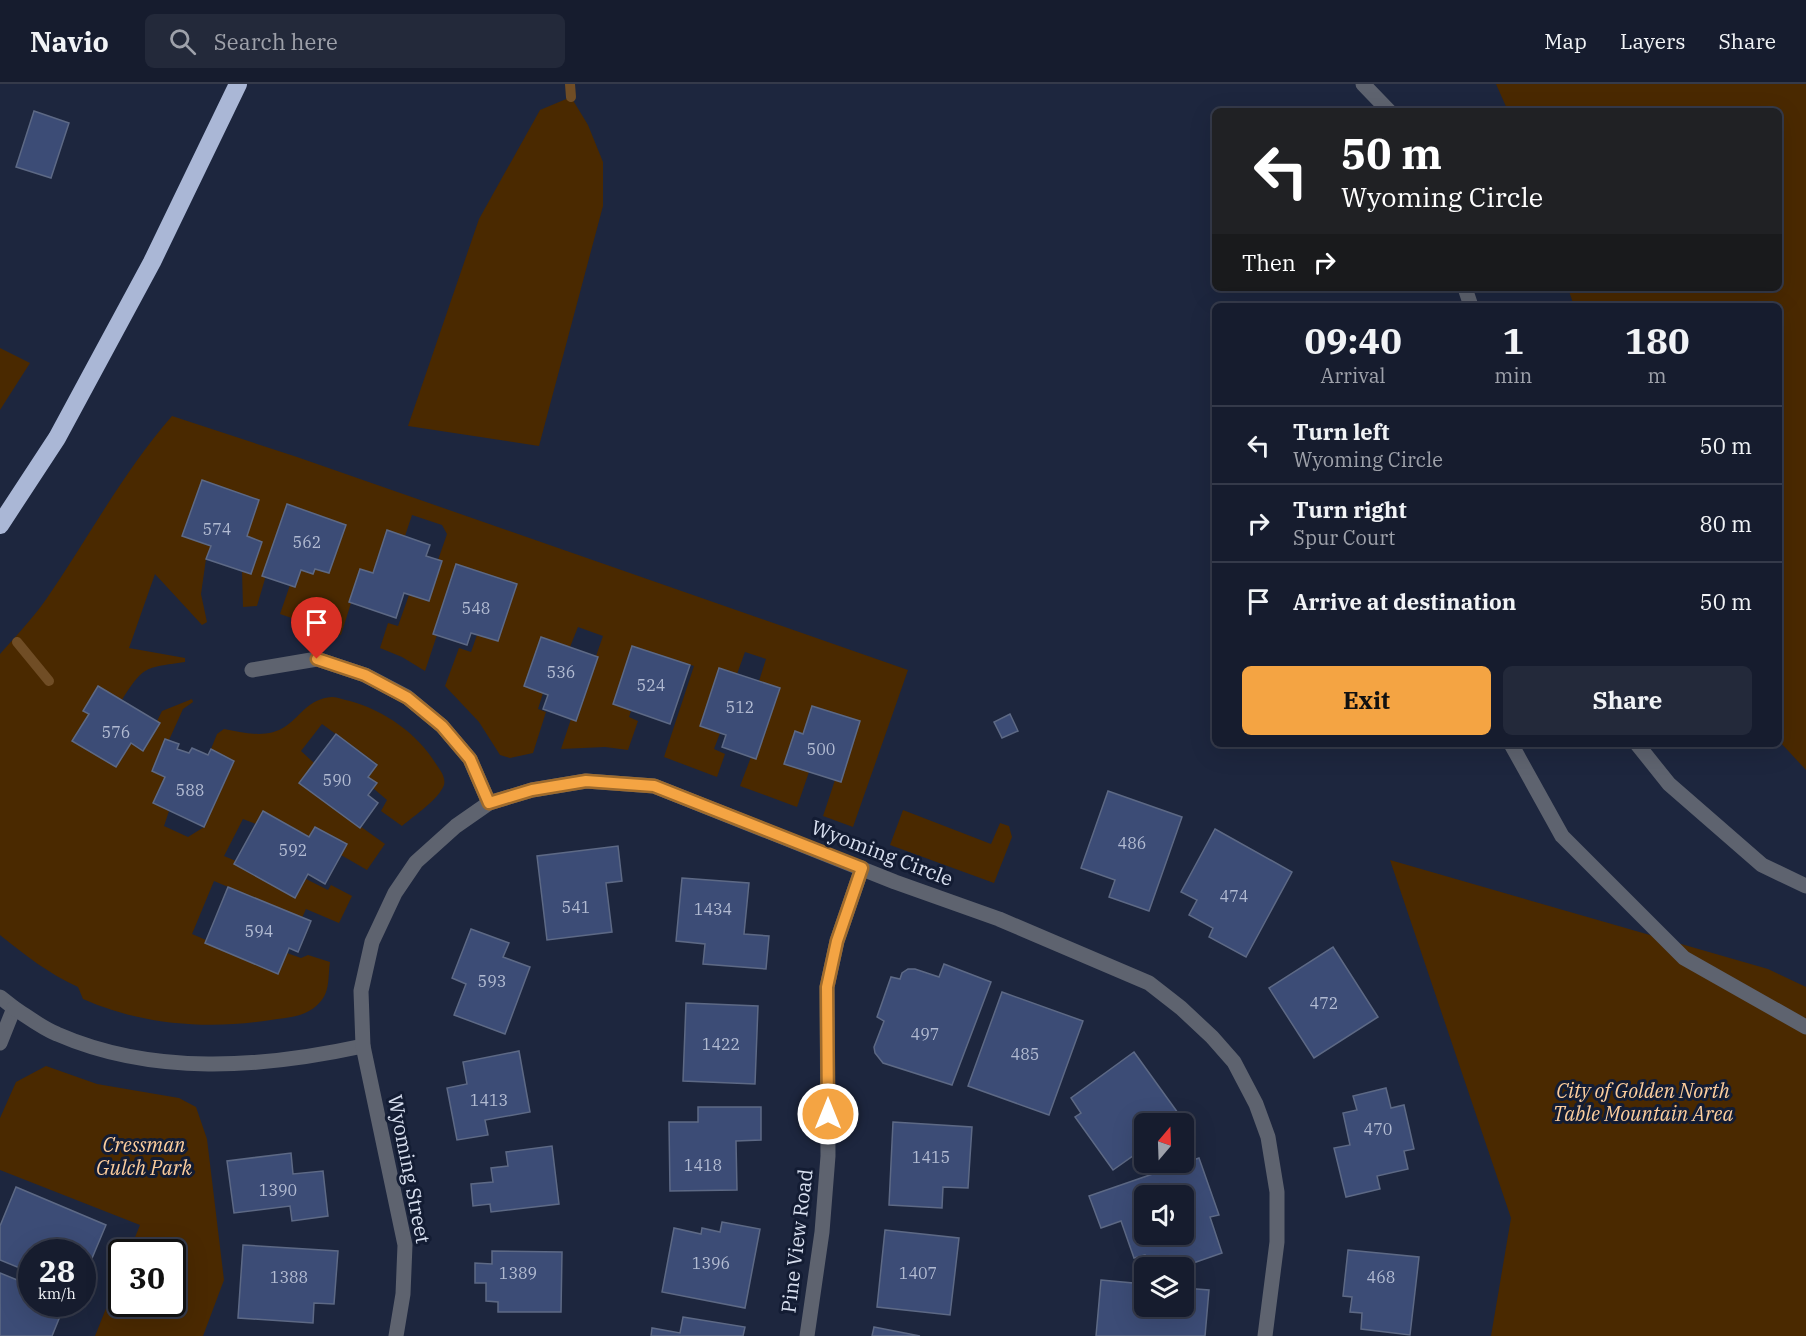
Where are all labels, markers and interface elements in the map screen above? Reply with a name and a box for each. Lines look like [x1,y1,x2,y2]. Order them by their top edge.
search box [145,14,565,68]
text: Navio [30,23,109,60]
icon: search [166,25,199,58]
text: Search here [214,27,338,56]
text: Map [1544,27,1587,55]
text: Layers [1620,27,1686,55]
text: Share [1719,27,1776,55]
text: 50 m [1341,126,1442,181]
icon: left [1242,132,1320,210]
text: Wyoming Circle [1341,179,1543,214]
icon: right [1308,246,1341,279]
text: Then [1242,248,1296,277]
text: 09:40 [1304,317,1402,364]
text: 1 [1502,317,1524,364]
text: 180 [1625,317,1690,364]
text: Arrival [1321,362,1386,389]
text: min [1494,362,1532,389]
text: m [1648,362,1667,389]
text: Turn left [1293,417,1389,446]
icon: left [1242,429,1275,462]
text: 50 m [1700,431,1752,460]
text: Wyoming Circle [1293,446,1443,473]
text: Turn right [1293,495,1407,524]
icon: right [1242,507,1275,540]
text: 80 m [1700,509,1752,538]
house number: 574 [203,519,231,539]
text: Spur Court [1293,524,1395,551]
house number: 562 [293,532,321,552]
icon: arrive [1242,585,1275,618]
text: Arrive at destination [1293,587,1516,616]
text: 50 m [1700,587,1752,616]
pin [291,597,342,659]
house number: 548 [462,598,490,618]
icon: arrive [300,606,333,639]
house number: 536 [547,662,575,682]
button: Exit [1242,666,1491,735]
button: Share [1503,666,1752,735]
house number: 524 [637,675,665,695]
house number: 512 [726,697,754,717]
house number: 576 [102,722,130,742]
house number: 500 [807,739,835,759]
house number: 590 [323,770,351,790]
house number: 588 [176,780,204,800]
street label: Wyoming Circle [807,813,957,892]
house number: 486 [1118,833,1146,853]
house number: 592 [279,840,307,860]
house number: 474 [1220,886,1248,906]
house number: 541 [562,897,590,917]
house number: 1434 [694,899,732,919]
house number: 594 [245,921,273,941]
house number: 593 [478,971,506,991]
house number: 472 [1310,993,1338,1013]
house number: 497 [911,1024,939,1044]
house number: 1422 [702,1034,740,1054]
house number: 485 [1011,1044,1039,1064]
park label: City of Golden North Table Mountain Area [1553,1077,1733,1127]
position arrow [796,1082,860,1146]
house number: 1413 [470,1090,508,1110]
street label: Wyoming Street [382,1092,437,1246]
north arrow [1134,1113,1194,1173]
map controls [1134,1113,1194,1317]
house number: 470 [1364,1119,1392,1139]
park label: Cressman Gulch Park [96,1131,192,1181]
house number: 1415 [912,1147,950,1167]
house number: 1418 [684,1155,722,1175]
street label: Pine View Road [774,1167,819,1314]
house number: 1390 [259,1180,297,1200]
button: sound [1134,1185,1194,1245]
speed limit sign: 30 [108,1239,186,1317]
text: 28 [39,1251,75,1290]
house number: 1396 [692,1253,730,1273]
button: layers [1134,1257,1194,1317]
house number: 1389 [499,1263,537,1283]
house number: 1407 [899,1263,937,1283]
house number: 1388 [270,1267,308,1287]
house number: 468 [1367,1267,1395,1287]
text: km/h [38,1284,76,1303]

